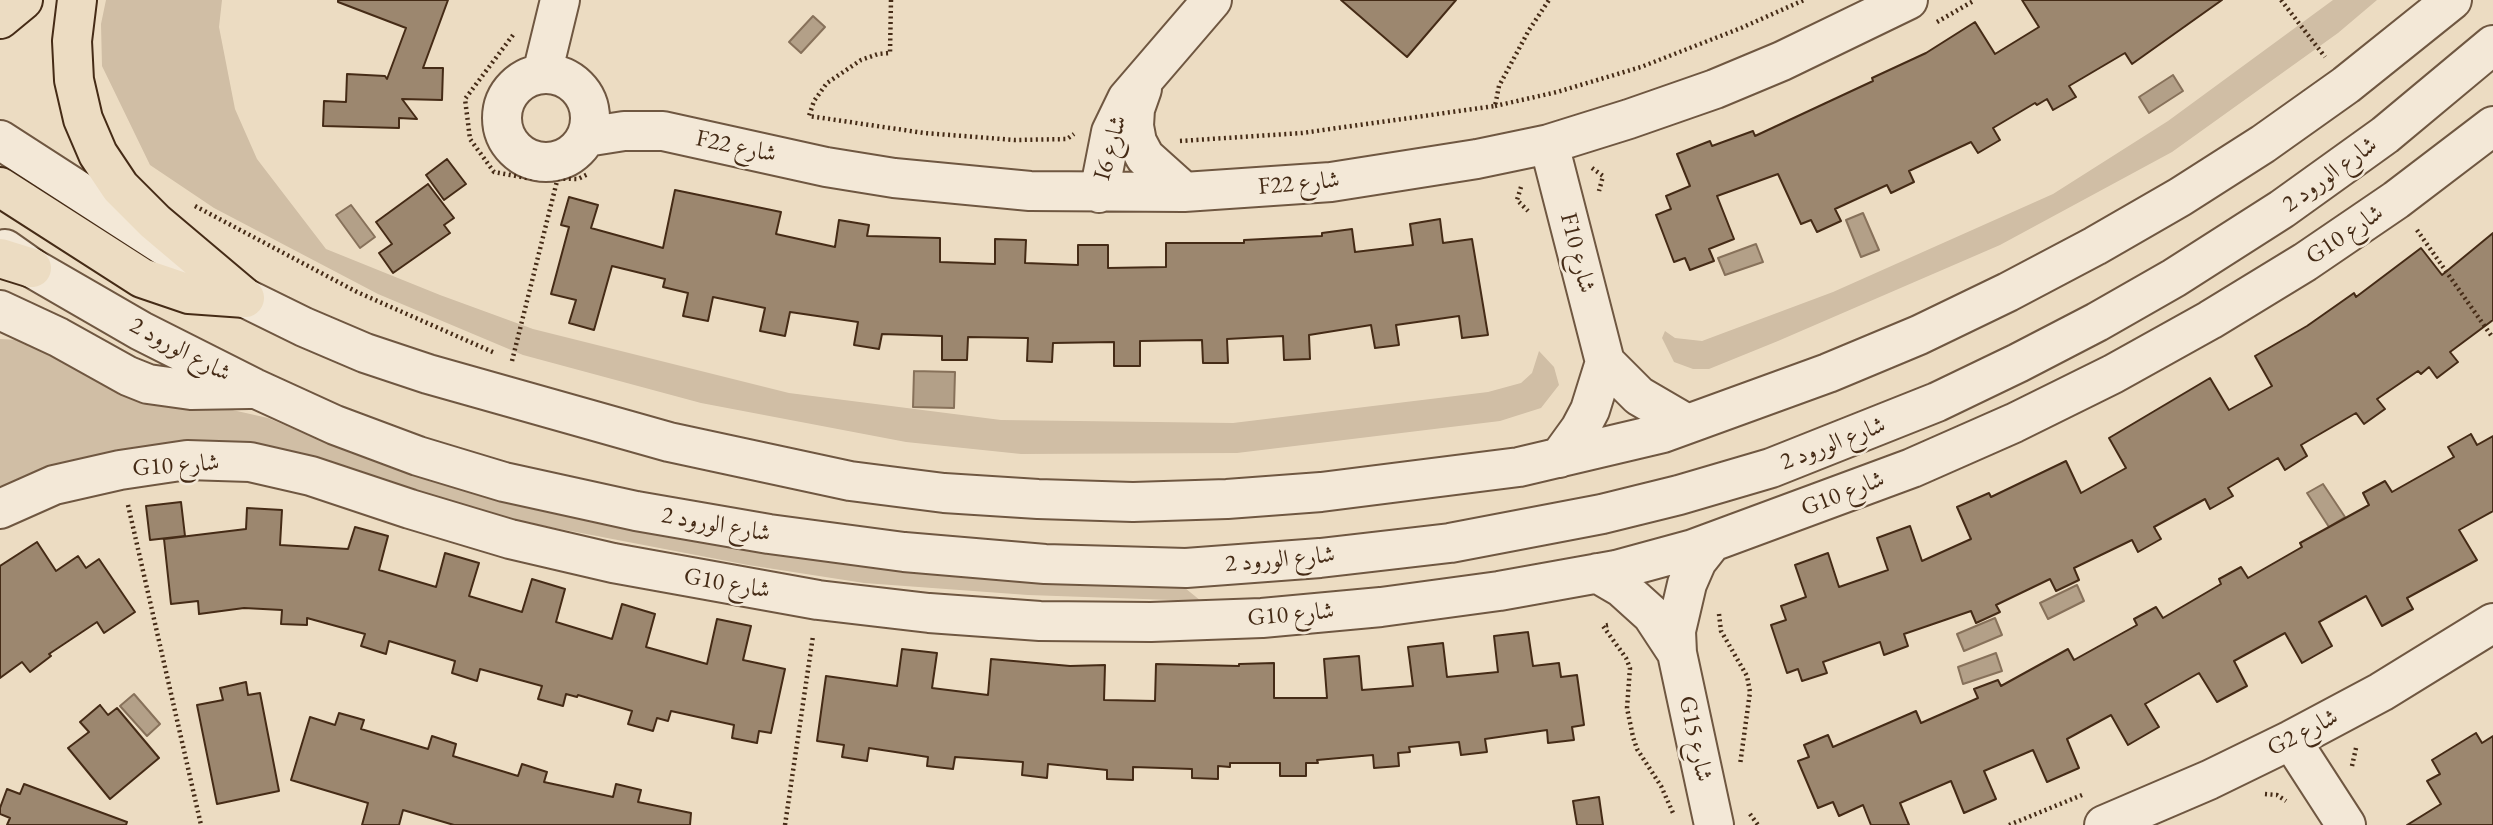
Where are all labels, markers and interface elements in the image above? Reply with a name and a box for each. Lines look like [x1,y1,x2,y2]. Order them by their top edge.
street label: I6 شارع [1088,112,1134,184]
street label: F22 شارع [693,124,779,170]
street label: شارع الورود 2 [2277,131,2383,219]
street label: F22 شارع [1257,166,1341,202]
street label: G10 شارع [2301,199,2389,271]
street label: F10 شارع [1553,210,1601,296]
street label: شارع الورود 2 [124,311,236,389]
street label: شارع الورود 2 [1776,411,1890,477]
street label: G10 شارع [132,449,220,483]
street label: G10 شارع [1797,465,1889,523]
street label: شارع الورود 2 [659,501,773,549]
street label: شارع الورود 2 [1224,541,1336,579]
street label: G10 شارع [682,562,772,606]
street label: G10 شارع [1246,597,1336,633]
street label: G15 شارع [1672,693,1718,785]
street label: G2 شارع [2263,703,2343,763]

